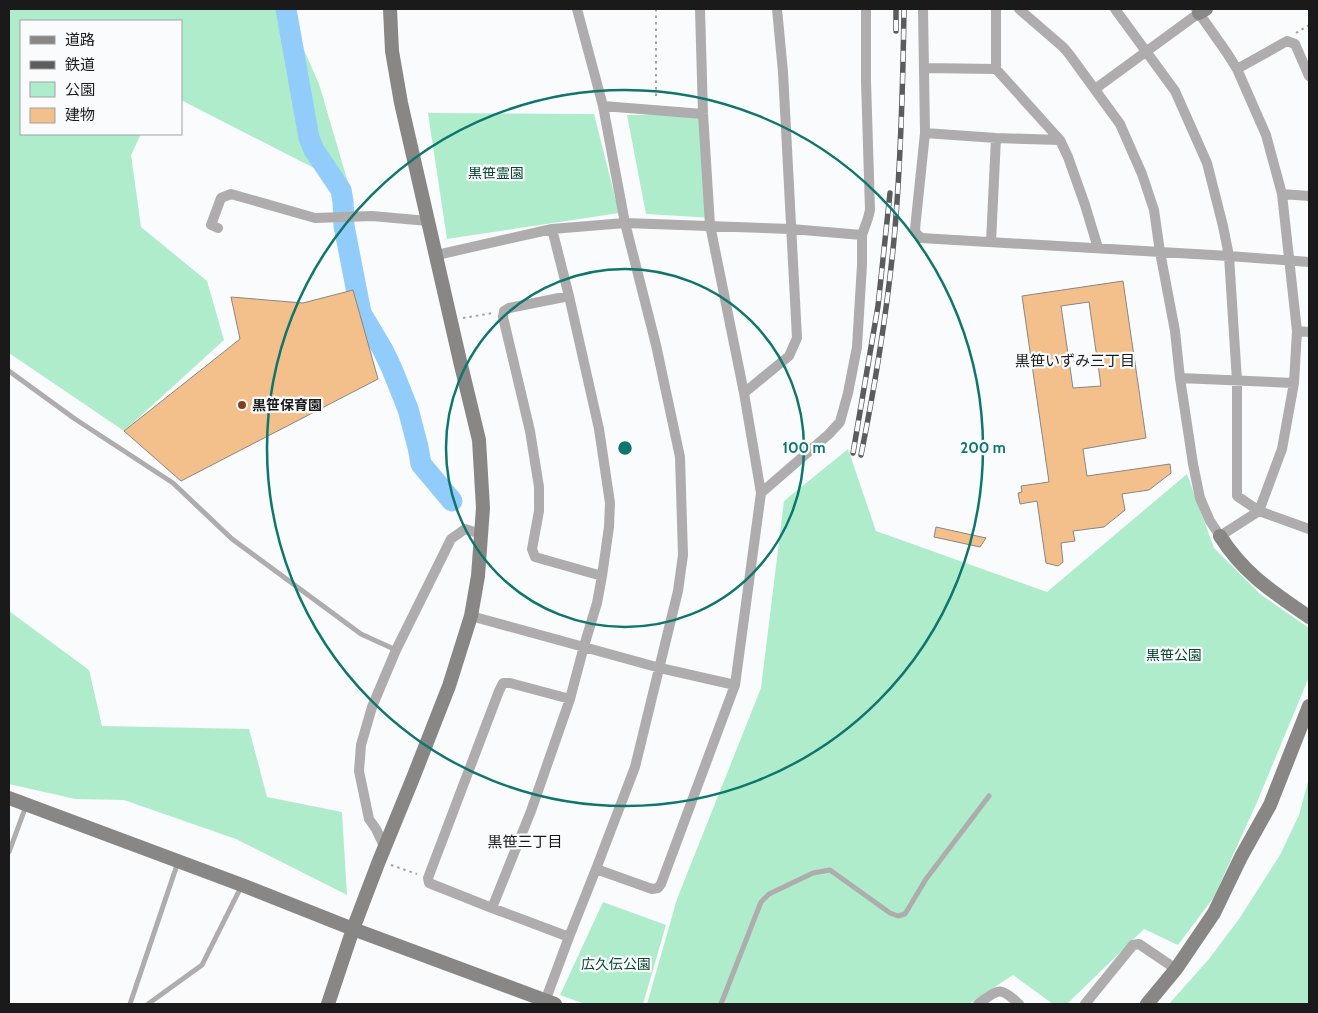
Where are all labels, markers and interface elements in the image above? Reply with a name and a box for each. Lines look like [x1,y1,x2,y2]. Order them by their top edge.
legend [20,20,182,135]
text: 道路 [65,31,95,49]
text: 鉄道 [65,56,95,74]
text: 公園 [65,81,95,99]
text: 建物 [65,106,95,124]
park label: 黒笹霊園 [468,164,524,182]
district label: 黒笹いずみ三丁目 [1015,352,1135,370]
place label: 黒笹保育園 [252,396,322,414]
marker: 黒笹保育園 [236,399,248,411]
centre of rings [616,439,634,457]
text: 100 m [782,439,826,457]
text: 200 m [960,439,1006,457]
park label: 黒笹公園 [1146,646,1202,664]
district label: 黒笹三丁目 [487,833,563,851]
park label: 広久伝公園 [581,955,651,973]

